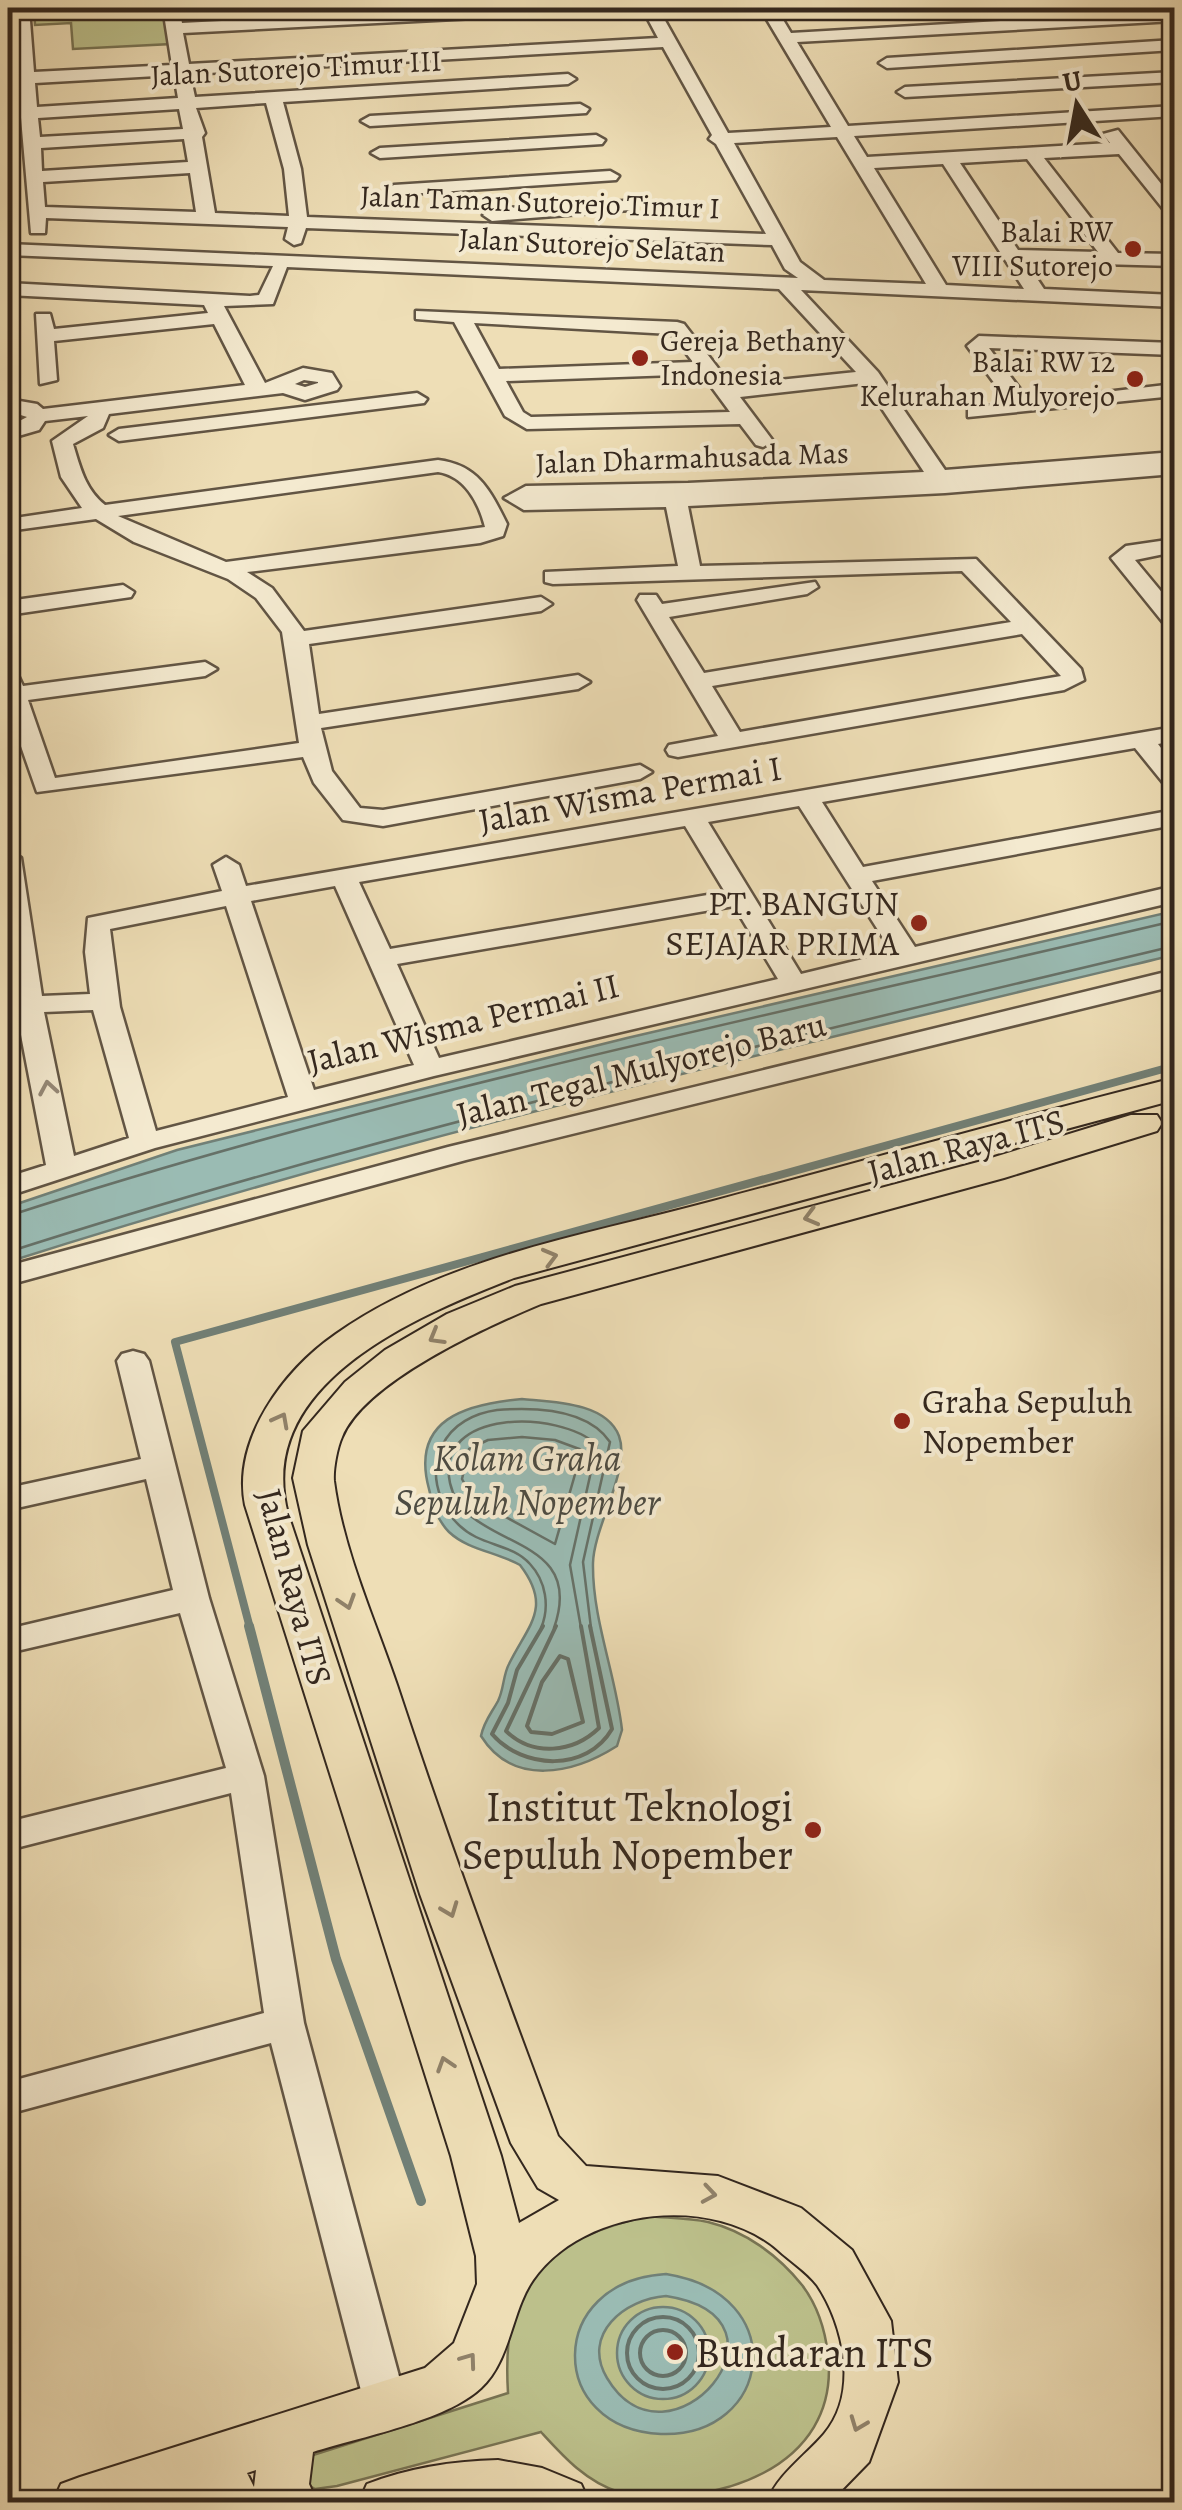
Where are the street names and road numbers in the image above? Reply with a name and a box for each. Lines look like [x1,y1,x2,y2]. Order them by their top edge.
street label: Jalan Sutorejo Timur III [149,40,443,96]
street label: Jalan Taman Sutorejo Timur I [359,176,721,228]
street label: Jalan Sutorejo Selatan [458,218,726,272]
street label: Jalan Dharmahusada Mas [535,433,849,483]
street label: Jalan Wisma Permai I [475,744,785,844]
street label: Jalan Wisma Permai II [302,961,624,1085]
street label: Jalan Tegal Mulyorejo Baru [451,1000,831,1138]
street label: Jalan Raya ITS [862,1097,1070,1195]
street label: Jalan Raya ITS [246,1483,344,1691]

